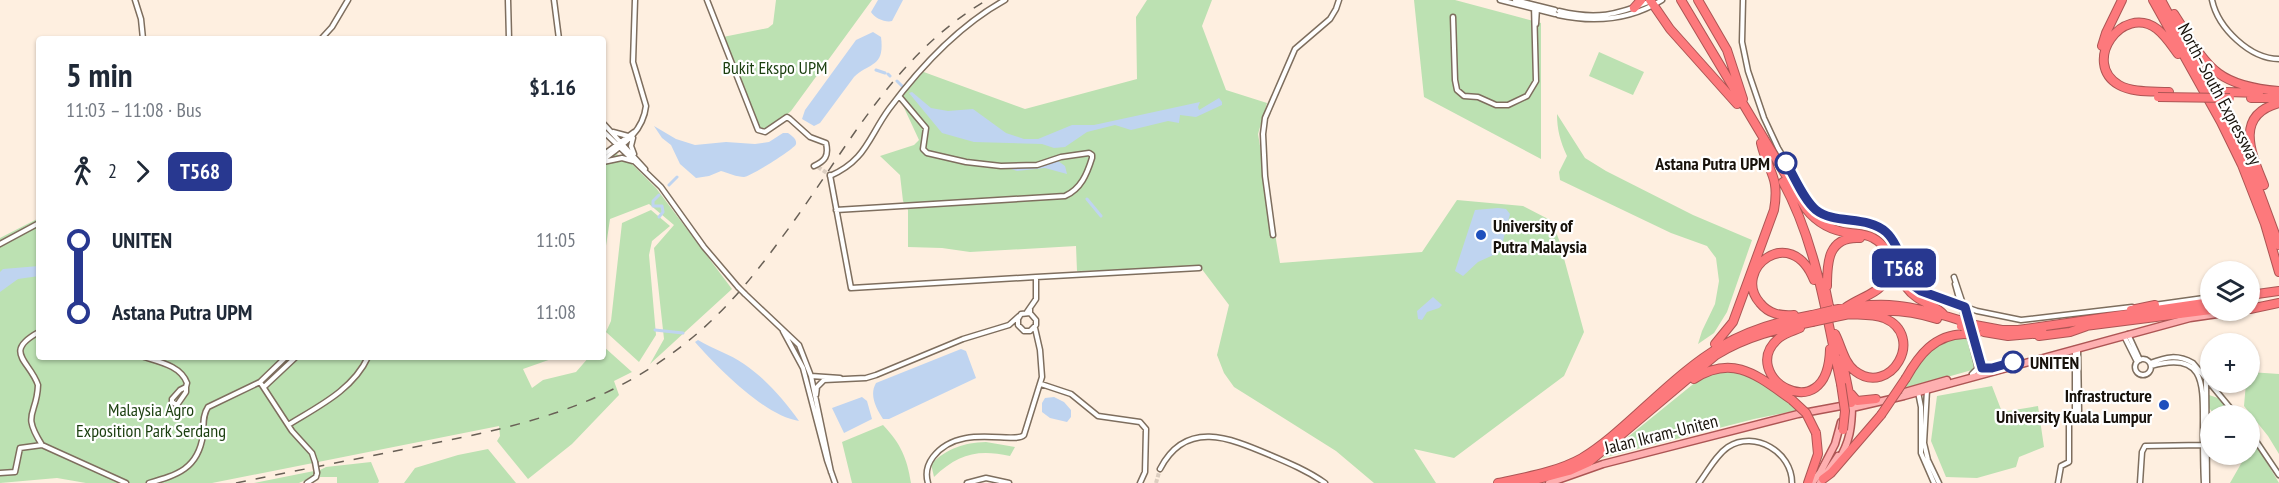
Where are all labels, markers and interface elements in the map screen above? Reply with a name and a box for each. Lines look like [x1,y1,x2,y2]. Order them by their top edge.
street label: North–South Expressway [2173,19,2267,169]
text: 5 min [66,53,133,96]
park label: Bukit Ekspo UPM [722,56,828,79]
text: $1.16 [529,73,576,101]
text: 11:03 – 11:08 · Bus [66,97,201,123]
place label: Astana Putra UPM [1654,152,1770,175]
marker: Astana Putra UPM [1775,152,1797,174]
icon: walk [66,155,99,188]
icon: forward [126,155,159,188]
text: 2 [108,158,117,184]
text: T568 [180,158,220,185]
place label: University of Putra Malaysia [1493,214,1587,258]
text: UNITEN [112,226,172,254]
text: 11:05 [536,227,576,253]
marker: University of Putra Malaysia [1474,228,1488,242]
line badge: T568 [1862,248,1946,288]
text: T568 [1884,255,1924,282]
map controls [2200,261,2260,465]
button: layers [2200,261,2260,321]
text: Astana Putra UPM [112,298,252,326]
text: 11:08 [536,299,576,325]
button: + [2200,333,2260,393]
marker: UNITEN [2002,351,2024,373]
place label: UNITEN [2030,351,2079,374]
place label: Infrastructure University Kuala Lumpur [1996,384,2153,428]
park label: Malaysia Agro Exposition Park Serdang [76,398,226,442]
marker: Infrastructure University Kuala Lumpur [2157,398,2171,412]
button: − [2200,405,2260,465]
street label: Jalan Ikram-Uniten [1601,409,1720,459]

